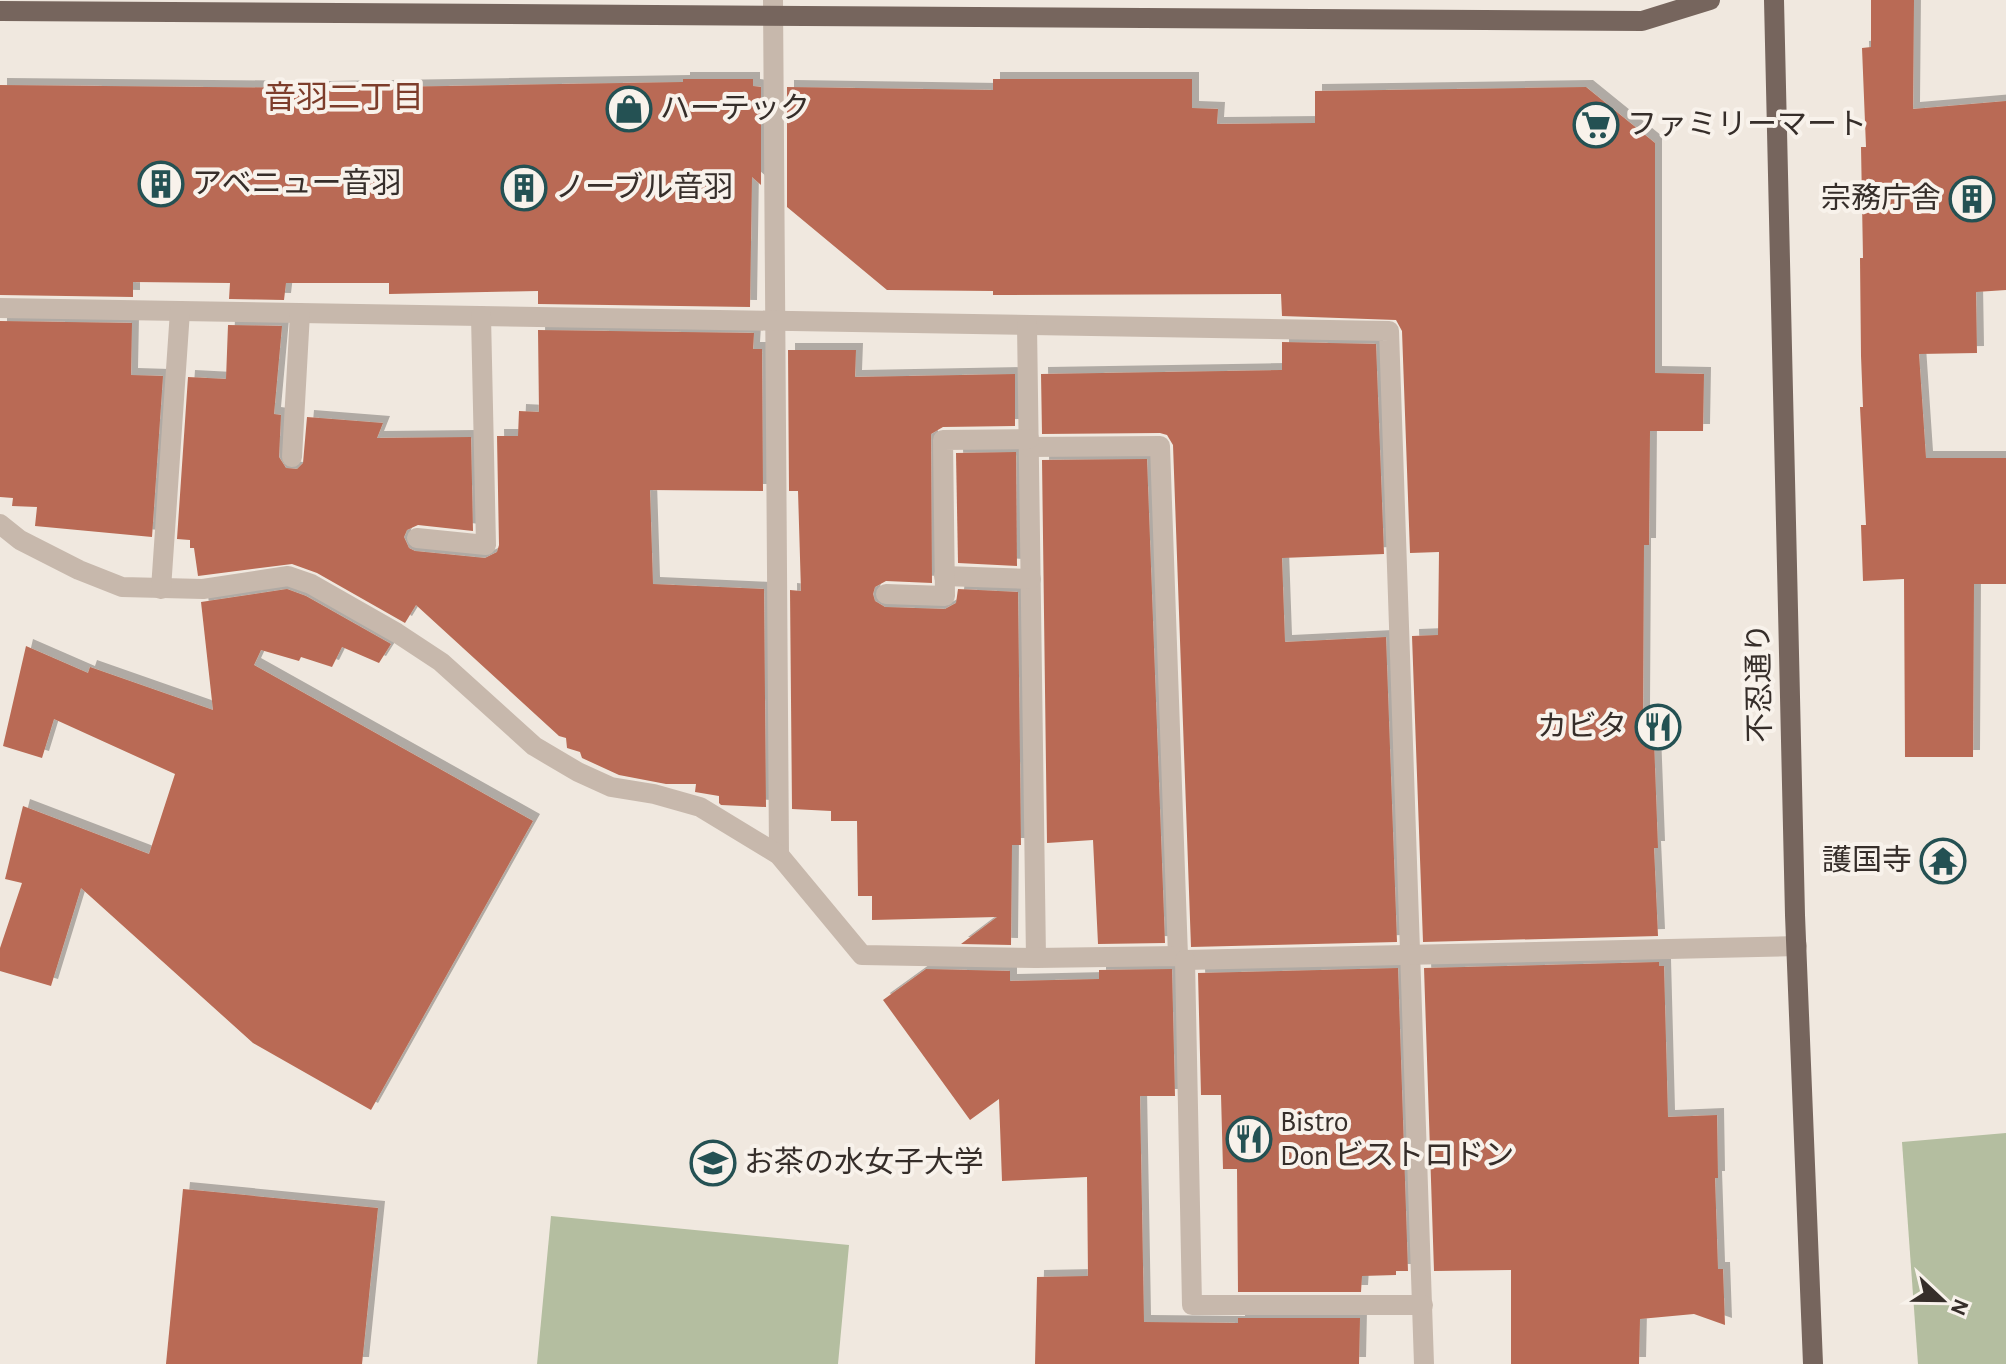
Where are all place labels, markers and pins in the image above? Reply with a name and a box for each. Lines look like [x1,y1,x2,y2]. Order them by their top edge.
shop icon: ハーテック [605,85,653,133]
place label: ハーテック [660,93,810,124]
supermarket icon: ファミリーマート [1572,101,1620,149]
place label: ファミリーマート [1627,110,1867,140]
building icon: アベニュー音羽 [137,160,185,208]
building icon: ノーブル音羽 [500,164,548,212]
place label: アベニュー音羽 [192,168,401,199]
place label: ノーブル音羽 [555,171,733,203]
building icon: 宗務庁舎 [1948,175,1996,223]
place label: 宗務庁舎 [1821,182,1941,214]
restaurant icon: カビタ [1634,703,1682,751]
place label: カビタ [1537,711,1627,742]
temple icon: 護国寺 [1919,837,1967,885]
place label: 護国寺 [1822,844,1912,876]
place label: Bistro Don ビストロドン [1280,1107,1514,1171]
restaurant icon: Bistro Don ビストロドン [1225,1115,1273,1163]
school or university icon: お茶の水女子大学 [689,1139,737,1187]
place label: お茶の水女子大学 [744,1146,984,1178]

